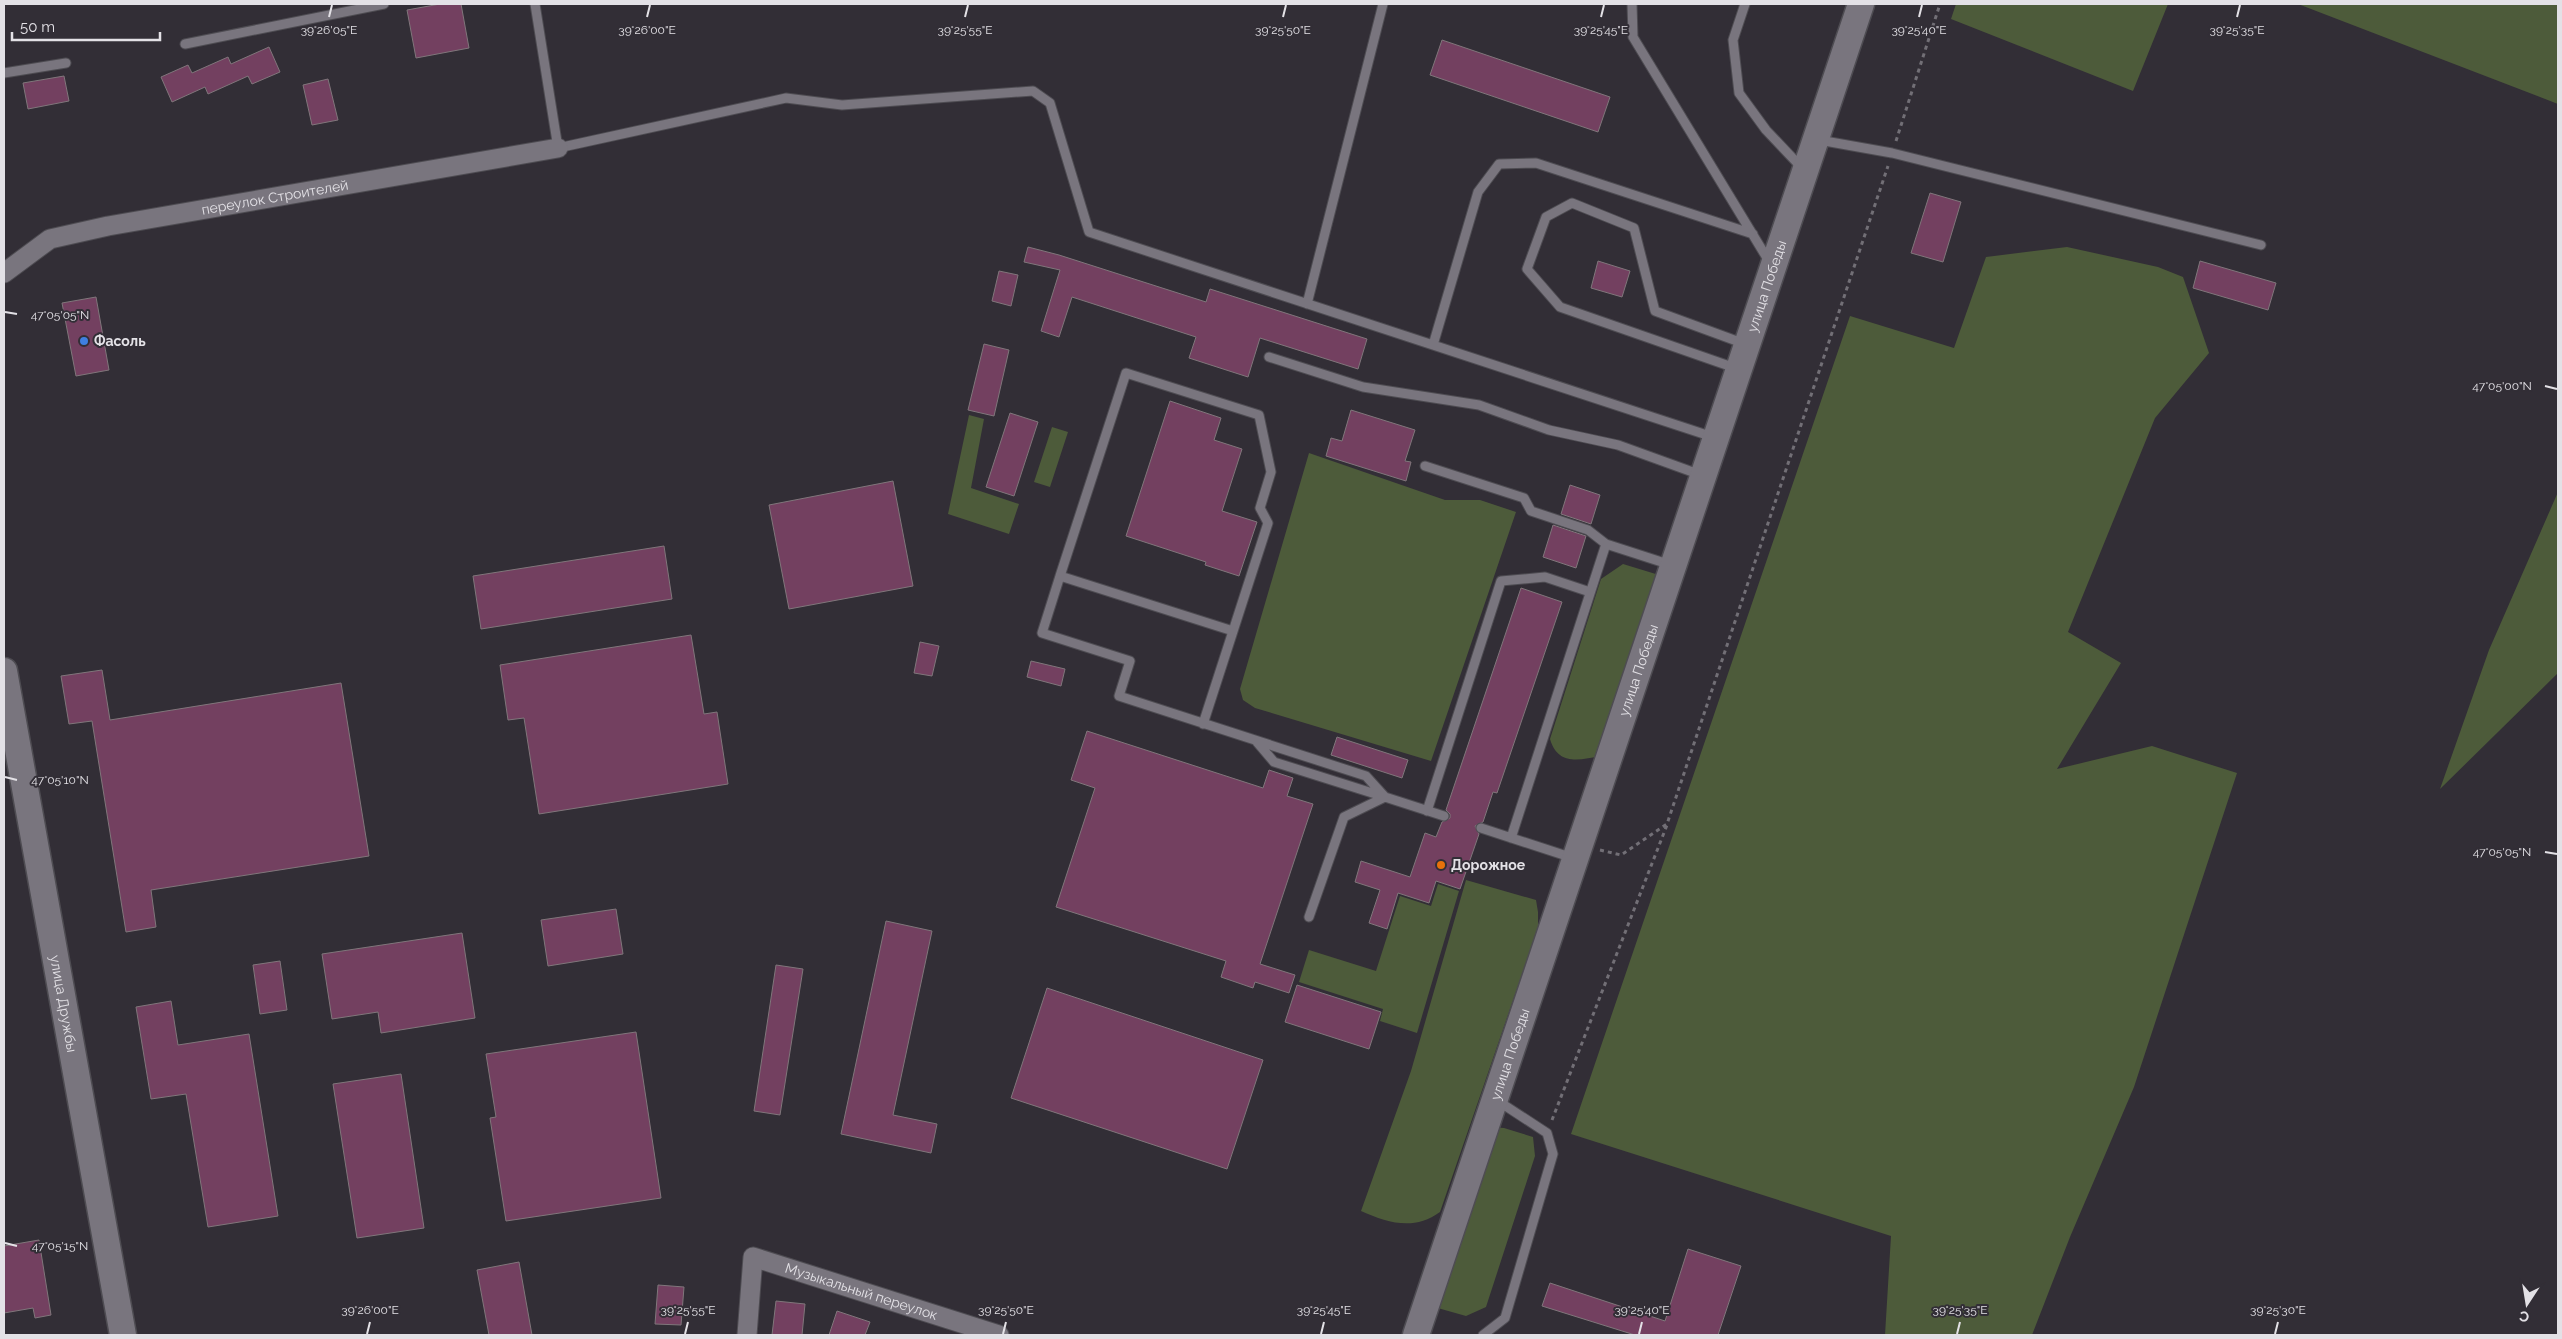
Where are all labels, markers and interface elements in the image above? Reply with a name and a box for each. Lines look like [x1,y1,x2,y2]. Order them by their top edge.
scale bar [12,10,160,42]
text: 50 m [20,18,55,36]
text: 39°26'05"E [301,23,357,37]
text: 39°26'00"E [618,23,676,37]
text: 39°25'55"E [937,23,993,37]
text: 39°25'50"E [1255,23,1311,37]
text: 39°25'45"E [1574,23,1628,37]
text: 39°25'40"E [1891,23,1947,37]
text: 39°25'35"E [2209,23,2265,37]
street label: переулок Строителей [200,177,349,218]
street label: улица Победы [1744,238,1789,334]
text: 47°05'05"N [31,308,89,322]
place label: Фасоль [94,333,146,349]
marker: Фасоль [78,335,90,347]
text: 47°05'00"N [2472,379,2532,393]
street label: улица Победы [1615,622,1661,718]
text: 47°05'10"N [31,773,89,787]
text: 47°05'05"N [2473,845,2531,859]
place label: Дорожное [1451,857,1526,873]
marker: Дорожное [1435,859,1447,871]
street label: улица Дружбы [47,954,80,1054]
street label: улица Победы [1487,1006,1533,1102]
text: 47°05'15"N [32,1239,88,1253]
street label: Музыкальный переулок [783,1260,940,1323]
north arrow [2502,1279,2552,1329]
text: 39°26'00"E [341,1303,399,1317]
text: 39°25'55"E [660,1303,716,1317]
text: 39°25'50"E [978,1303,1034,1317]
text: 39°25'45"E [1297,1303,1351,1317]
text: 39°25'40"E [1614,1303,1670,1317]
text: 39°25'35"E [1932,1303,1988,1317]
text: 39°25'30"E [2250,1303,2306,1317]
text: С [2518,1308,2531,1326]

